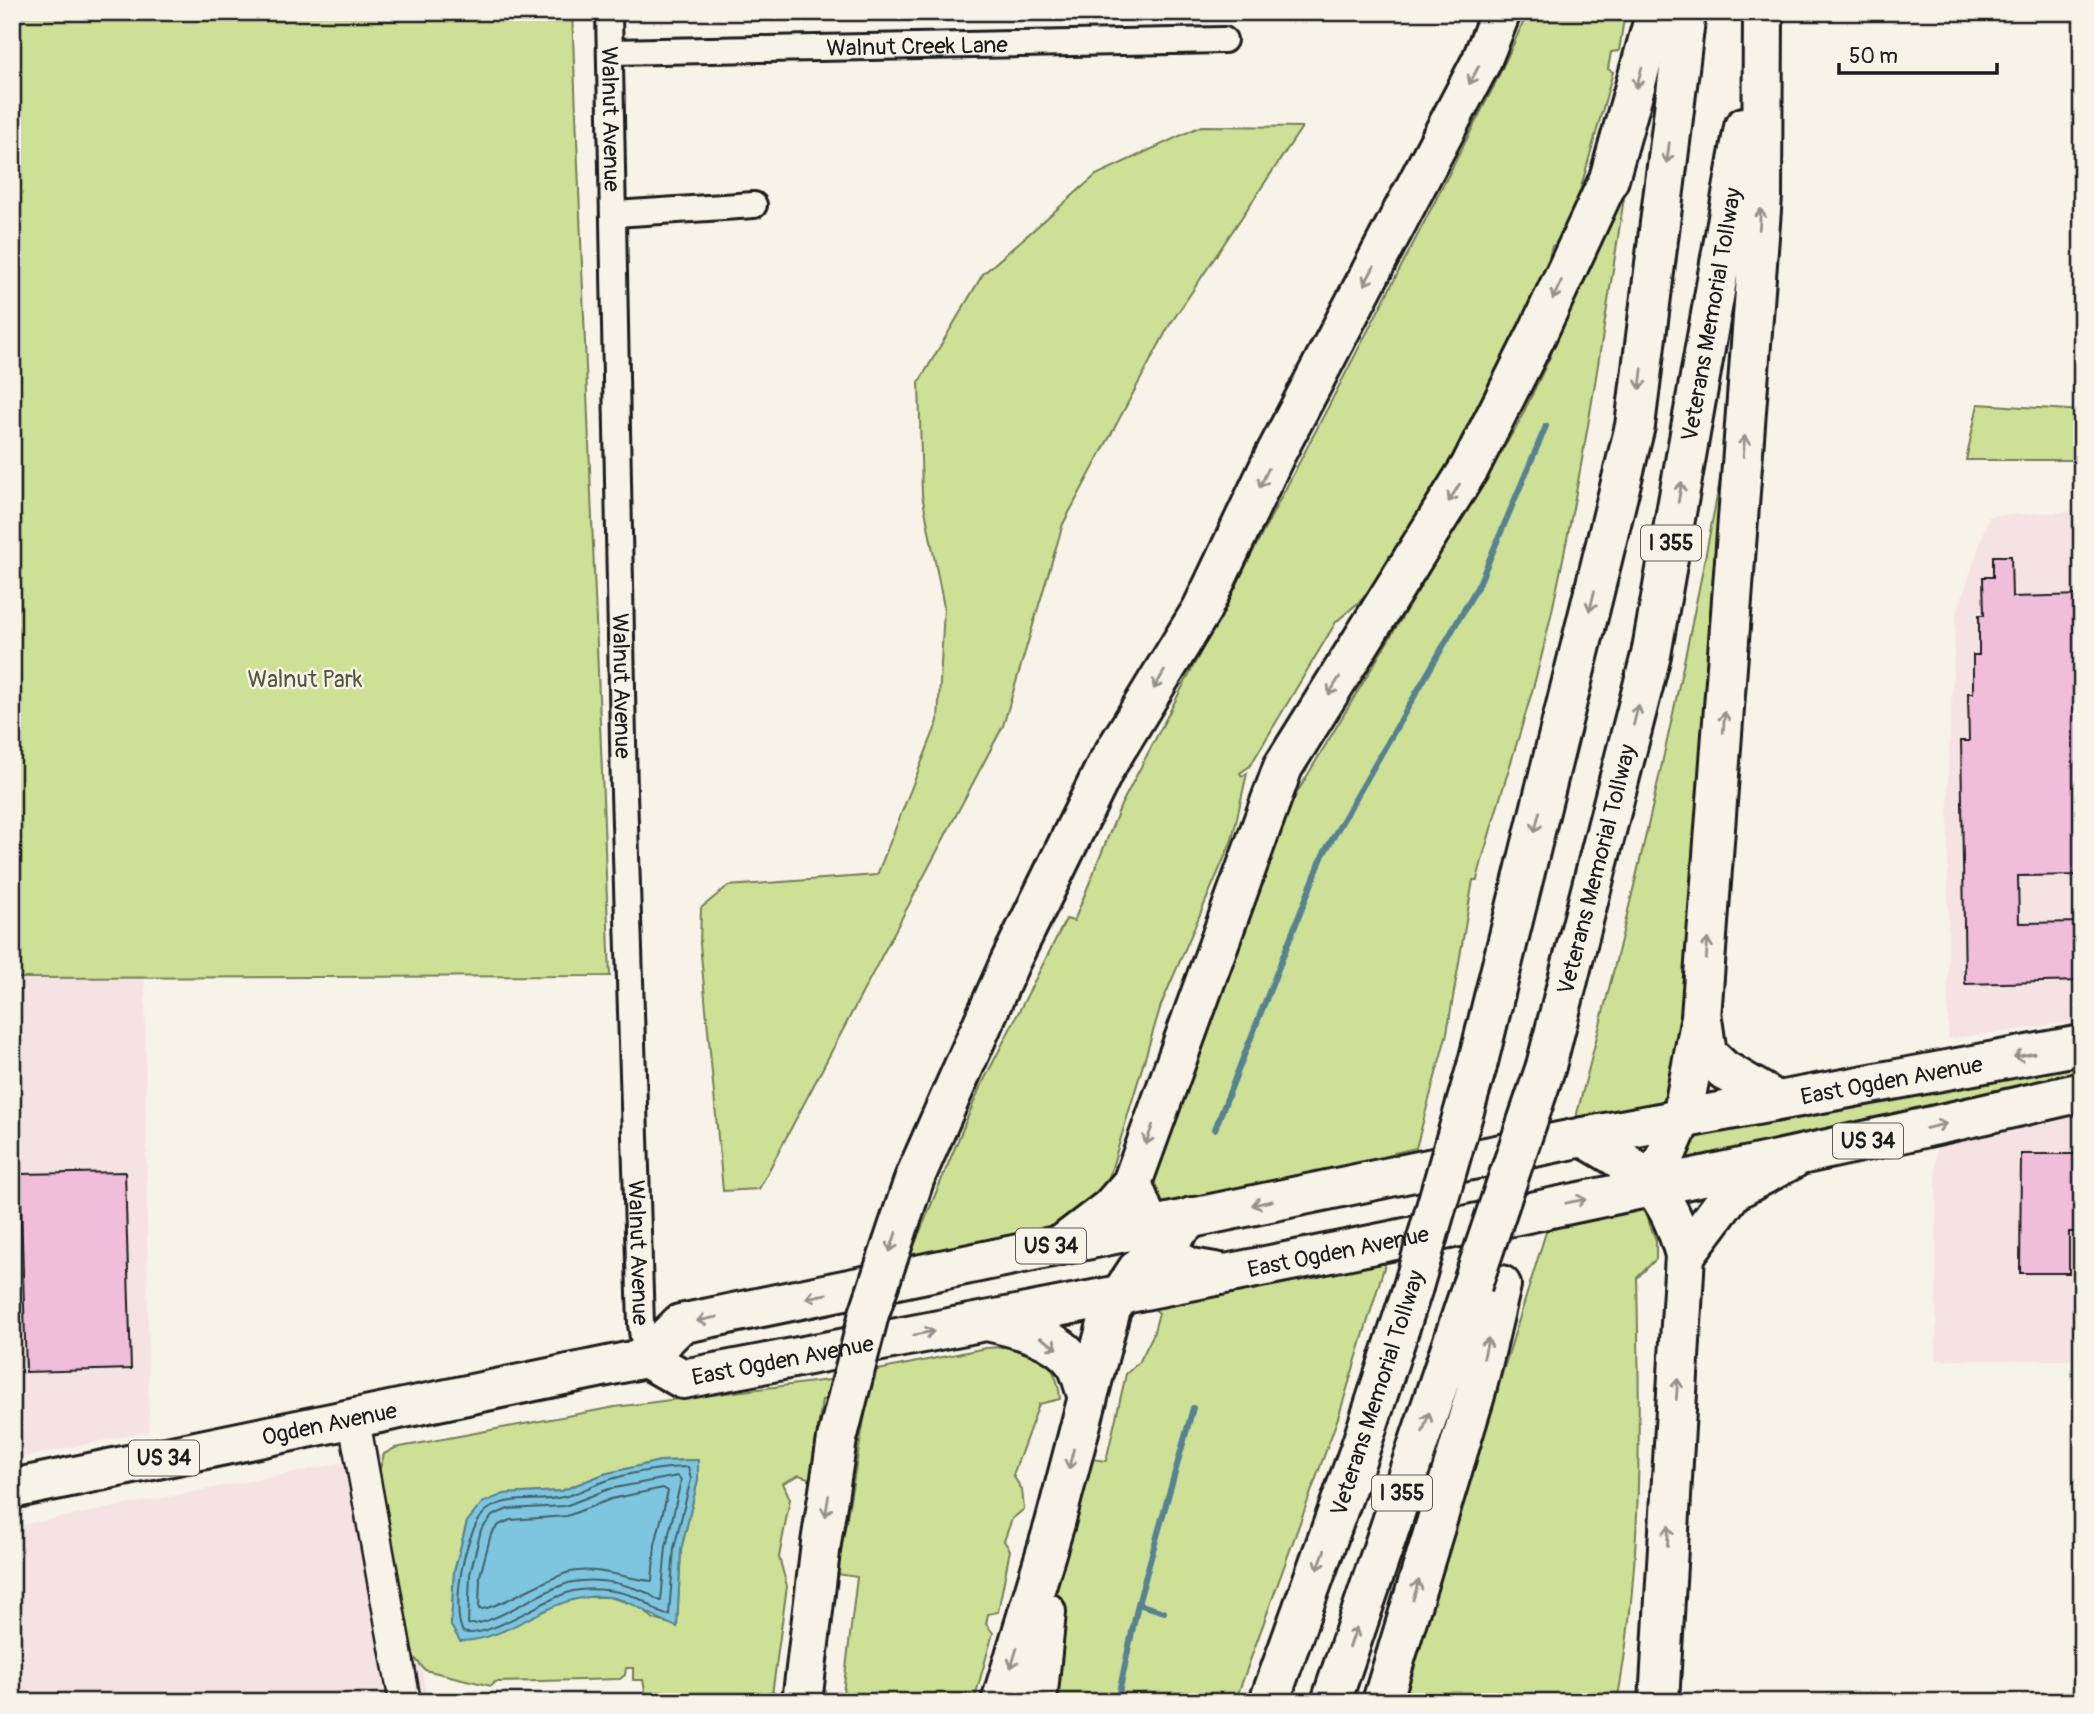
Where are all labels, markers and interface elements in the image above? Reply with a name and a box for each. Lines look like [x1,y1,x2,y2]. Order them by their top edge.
street label: Walnut Creek Lane [826,30,1009,63]
scale bar [1839,32,1996,76]
text: 50 m [1849,43,1898,70]
street label: Walnut Avenue [595,46,626,193]
one-way arrow [1467,64,1480,85]
one-way arrow [1632,67,1645,89]
one-way arrow [1662,141,1675,164]
street label: Veterans Memorial Tollway [1675,185,1748,444]
one-way arrow [1754,208,1767,231]
one-way arrow [1361,266,1375,286]
one-way arrow [1550,279,1563,300]
one-way arrow [1634,367,1647,390]
one-way arrow [1738,435,1751,458]
one-way arrow [1257,467,1270,488]
one-way arrow [1674,481,1687,504]
one-way arrow [1446,482,1460,502]
road number: I 355 [1641,526,1701,560]
one-way arrow [1585,589,1598,612]
street label: Walnut Avenue [606,613,637,760]
park label: Walnut Park [248,665,363,694]
one-way arrow [1152,670,1167,689]
one-way arrow [1326,675,1340,695]
one-way arrow [1630,704,1643,727]
one-way arrow [1718,711,1731,734]
street label: Veterans Memorial Tollway [1551,741,1643,998]
one-way arrow [1530,810,1543,832]
one-way arrow [1700,937,1713,960]
street label: East Ogden Avenue [1798,1049,1986,1112]
one-way arrow [2013,1049,2036,1063]
one-way arrow [1924,1119,1947,1132]
one-way arrow [1142,1124,1155,1146]
road number: US 34 [1833,1124,1903,1158]
street label: Walnut Avenue [621,1179,655,1326]
one-way arrow [1564,1194,1587,1208]
one-way arrow [1251,1196,1274,1210]
street label: East Ogden Avenue [1245,1219,1432,1284]
road number: US 34 [1016,1228,1086,1264]
one-way arrow [886,1230,898,1252]
street label: Veterans Memorial Tollway [1324,1266,1431,1520]
one-way arrow [805,1289,828,1303]
one-way arrow [696,1312,719,1326]
one-way arrow [912,1325,935,1339]
street label: East Ogden Avenue [689,1329,877,1392]
one-way arrow [1039,1335,1058,1350]
one-way arrow [1480,1337,1494,1360]
one-way arrow [1671,1378,1684,1400]
street label: Ogden Avenue [259,1396,400,1452]
one-way arrow [1421,1411,1433,1433]
road number: US 34 [129,1440,199,1476]
one-way arrow [1064,1447,1077,1469]
road number: I 355 [1372,1476,1432,1510]
one-way arrow [820,1494,833,1517]
one-way arrow [1662,1525,1675,1548]
one-way arrow [1314,1549,1326,1571]
one-way arrow [1411,1579,1423,1601]
one-way arrow [1348,1627,1361,1649]
one-way arrow [1006,1647,1019,1669]

